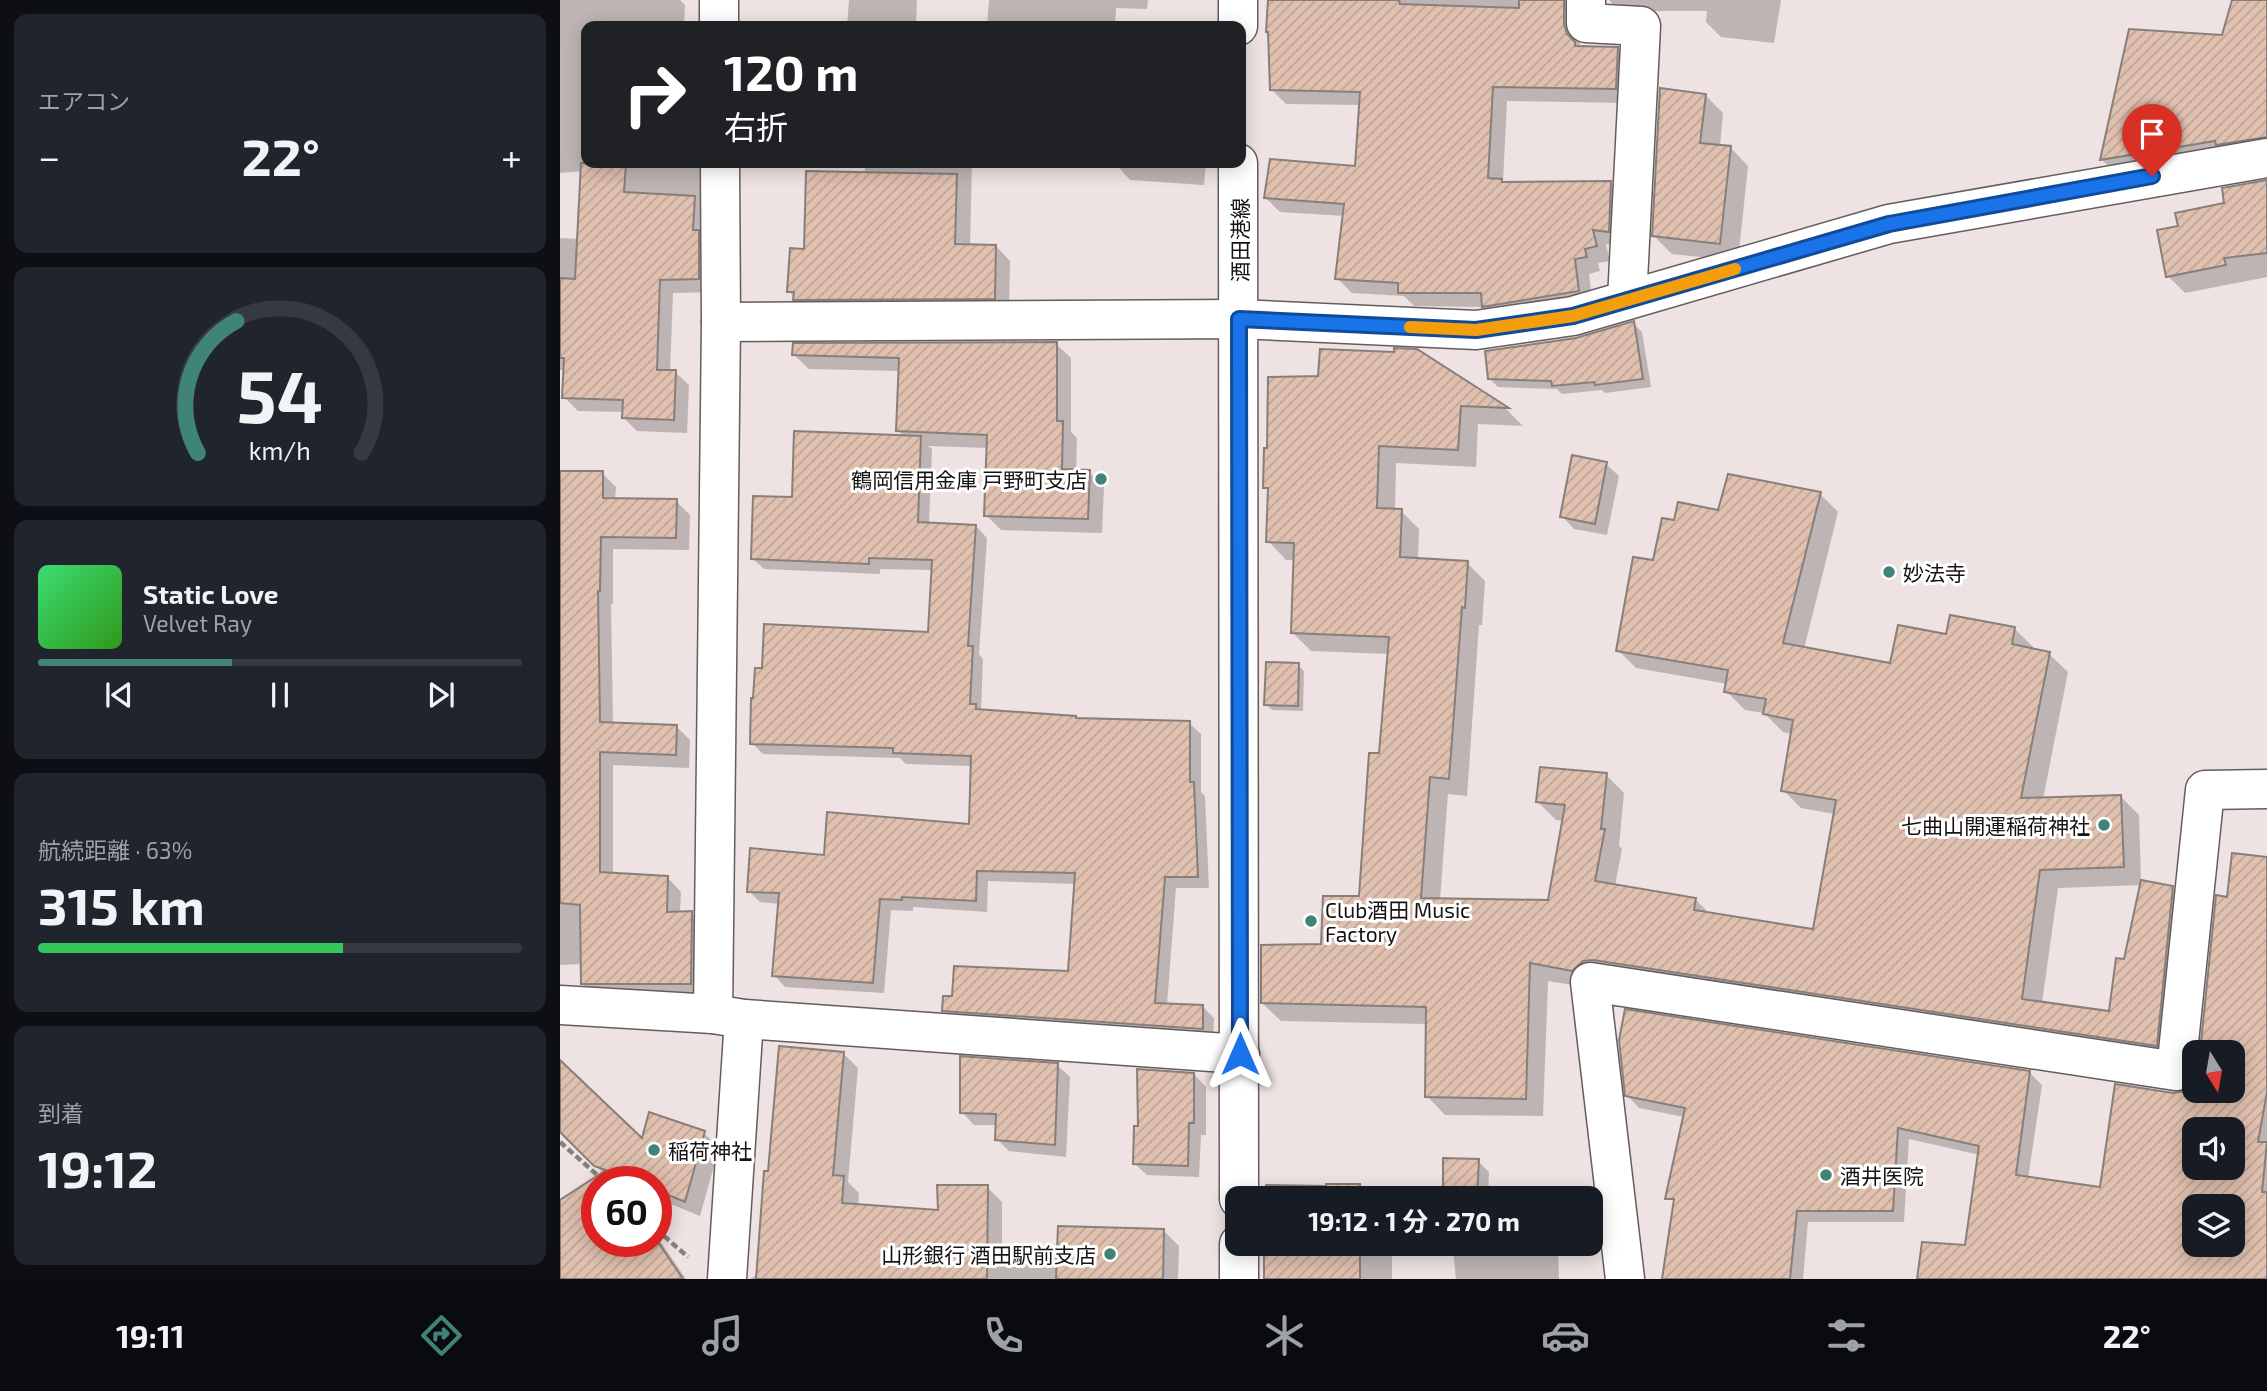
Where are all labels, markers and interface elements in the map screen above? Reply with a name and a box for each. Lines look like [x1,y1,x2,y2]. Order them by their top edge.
text: 120 m [724,42,858,101]
icon: right [609,49,700,140]
text: エアコン [38,87,130,115]
pin [2122,104,2182,176]
text: 右折 [724,107,788,145]
icon: arrive [2133,115,2171,153]
text: 22° [241,124,320,186]
text: − [38,133,60,179]
text: + [501,133,522,179]
street label: 酒田港線 [1227,198,1252,282]
text: 54 [237,350,323,438]
text: km/h [249,434,311,464]
place label: 鶴岡信用金庫 戸野町支店 [851,467,1087,492]
marker: 鶴岡信用金庫 戸野町支店 [1093,471,1109,487]
place label: 妙法寺 [1903,560,1966,585]
marker: 妙法寺 [1881,564,1897,580]
text: Static Love [143,578,279,609]
text: Velvet Ray [143,609,252,637]
icon: previous [100,676,138,714]
icon: pause [261,676,299,714]
icon: next [422,676,460,714]
place label: 七曲山開運稲荷神社 [1901,813,2090,838]
marker: 七曲山開運稲荷神社 [2096,817,2112,833]
text: 航続距離 · 63% [38,836,192,864]
text: 315 km [38,873,205,935]
place label: Club酒田 Music Factory [1325,897,1470,946]
marker: Club酒田 Music Factory [1303,913,1319,929]
position arrow [1203,1017,1277,1091]
north arrow [2182,1040,2245,1102]
map controls [2182,1040,2245,1257]
text: 到着 [38,1099,84,1127]
button: sound [2182,1117,2245,1180]
text: 19:12 [38,1136,157,1198]
place label: 稲荷神社 [668,1138,752,1163]
marker: 稲荷神社 [646,1142,662,1158]
place label: 酒井医院 [1840,1163,1924,1188]
speed limit sign: 60 [581,1166,672,1257]
marker: 酒井医院 [1818,1167,1834,1183]
button: layers [2182,1194,2245,1257]
text: 19:12 · 1 分 · 270 m [1308,1205,1520,1236]
place label: 山形銀行 酒田駅前支店 [881,1242,1096,1267]
marker: 山形銀行 酒田駅前支店 [1102,1246,1118,1262]
icon: directions [417,1311,466,1360]
icon: music [698,1311,747,1360]
icon: phone [979,1311,1028,1360]
icon: climate [1260,1311,1309,1360]
icon: car [1541,1311,1590,1360]
icon: filters [1822,1311,1871,1360]
text: 19:11 [116,1316,185,1354]
text: 22° [2103,1316,2151,1354]

